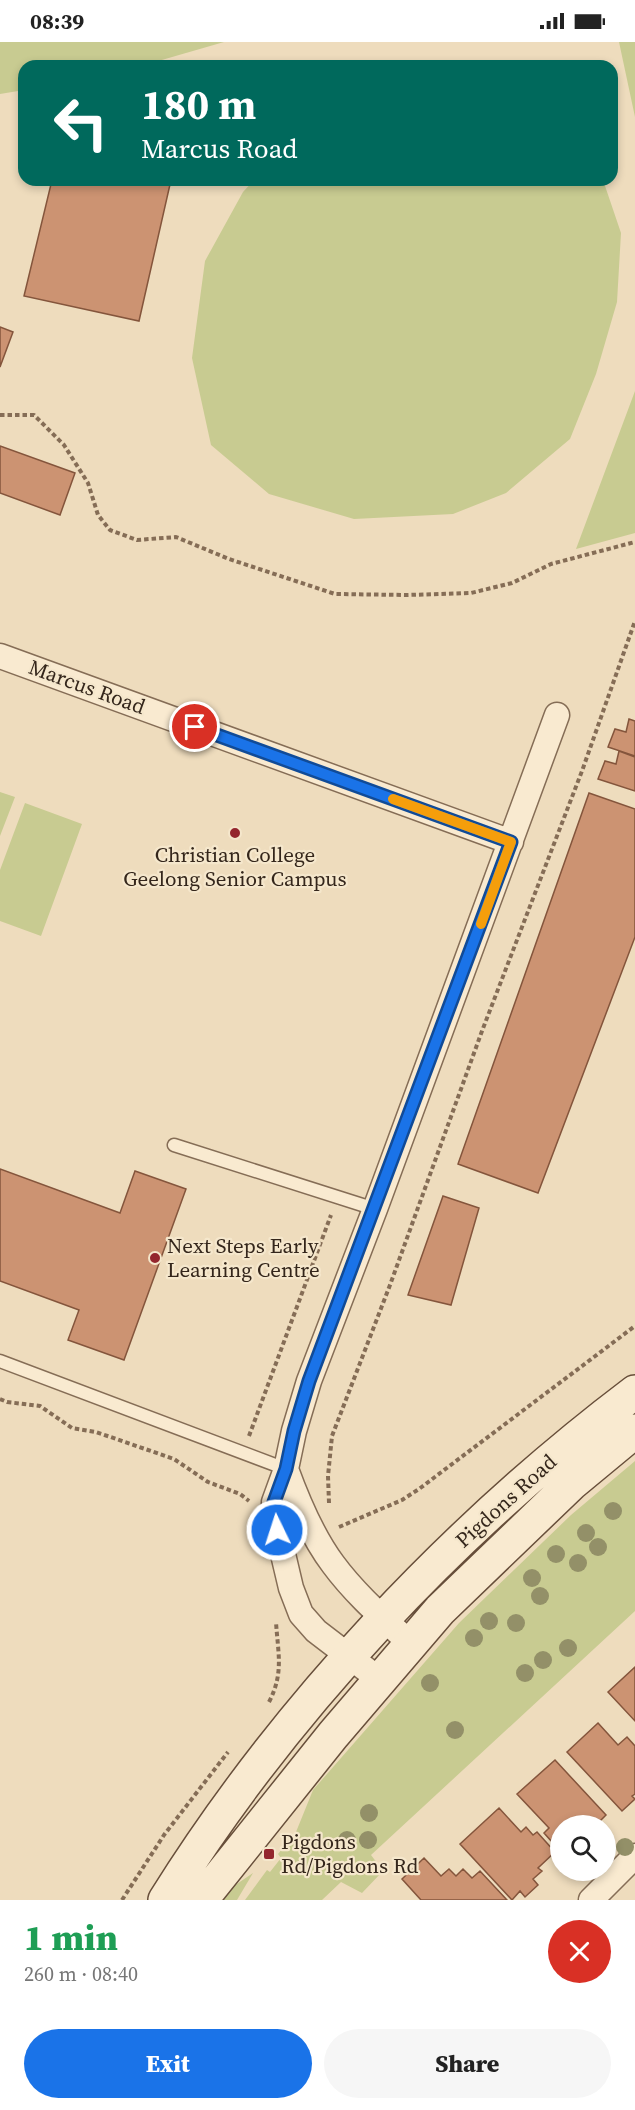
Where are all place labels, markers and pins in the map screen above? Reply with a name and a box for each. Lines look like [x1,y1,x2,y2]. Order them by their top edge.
pin [169,701,220,752]
marker: Christian College Geelong Senior Campus [228,826,242,840]
place label: Christian College Geelong Senior Campus [123,840,347,893]
place label: Next Steps Early Learning Centre [167,1231,320,1284]
marker: Next Steps Early Learning Centre [148,1251,162,1265]
place label: Pigdons Rd/Pigdons Rd [281,1827,418,1880]
marker: Pigdons Rd/Pigdons Rd [262,1847,276,1861]

